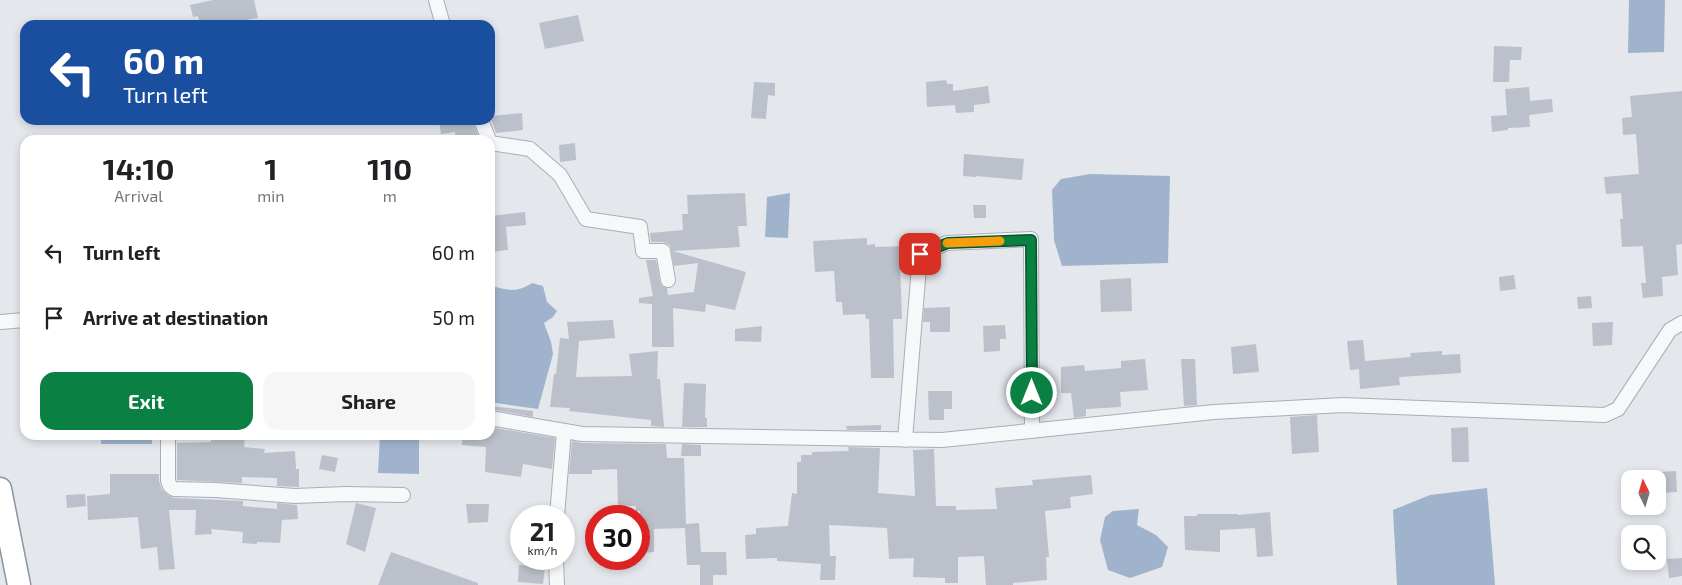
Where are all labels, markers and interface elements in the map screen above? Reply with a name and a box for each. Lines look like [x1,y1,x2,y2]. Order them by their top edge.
text: 60 m [123,39,204,81]
icon: left [40,40,105,105]
text: Turn left [123,81,208,107]
text: 14:10 [103,150,174,186]
text: 1 [264,150,277,186]
text: 110 [367,150,412,186]
text: Arrival [114,186,163,205]
text: min [257,186,285,205]
text: m [383,186,397,205]
pin [899,233,941,275]
icon: left [40,239,68,267]
icon: arrive [906,240,934,268]
text: Turn left [83,241,160,264]
text: 60 m [432,241,475,264]
icon: arrive [40,304,68,332]
text: Arrive at destination [83,306,268,329]
text: 50 m [432,306,475,329]
position arrow [1005,366,1057,418]
button: Exit [40,372,253,430]
button: Share [263,372,475,430]
north arrow [1621,470,1666,515]
map controls [1621,470,1666,570]
speed limit sign: 30 [585,505,650,570]
text: 21 [530,516,555,546]
button: search [1621,525,1666,570]
text: km/h [528,543,557,557]

